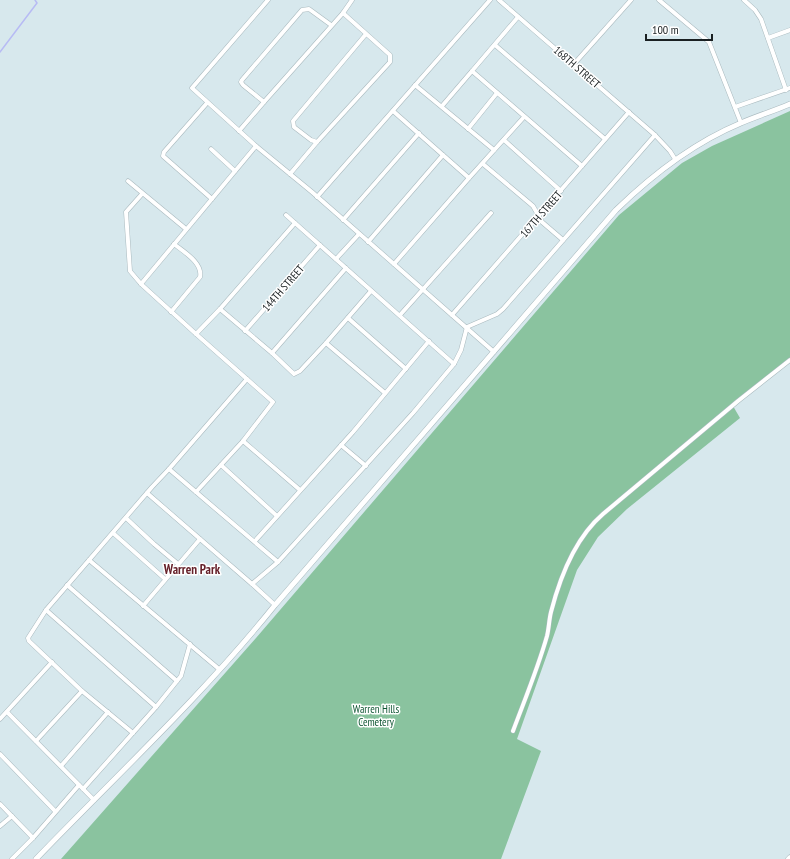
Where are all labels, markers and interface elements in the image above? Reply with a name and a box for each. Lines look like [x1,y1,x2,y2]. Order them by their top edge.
scale bar [646,16,712,42]
text: 100 m [652,22,679,37]
street label: 168TH STREET [551,43,603,91]
street label: 167TH STREET [517,188,565,240]
street label: 144TH STREET [259,262,307,314]
district label: Warren Park [163,561,221,578]
park label: Warren Hills Cemetery [353,702,399,729]

